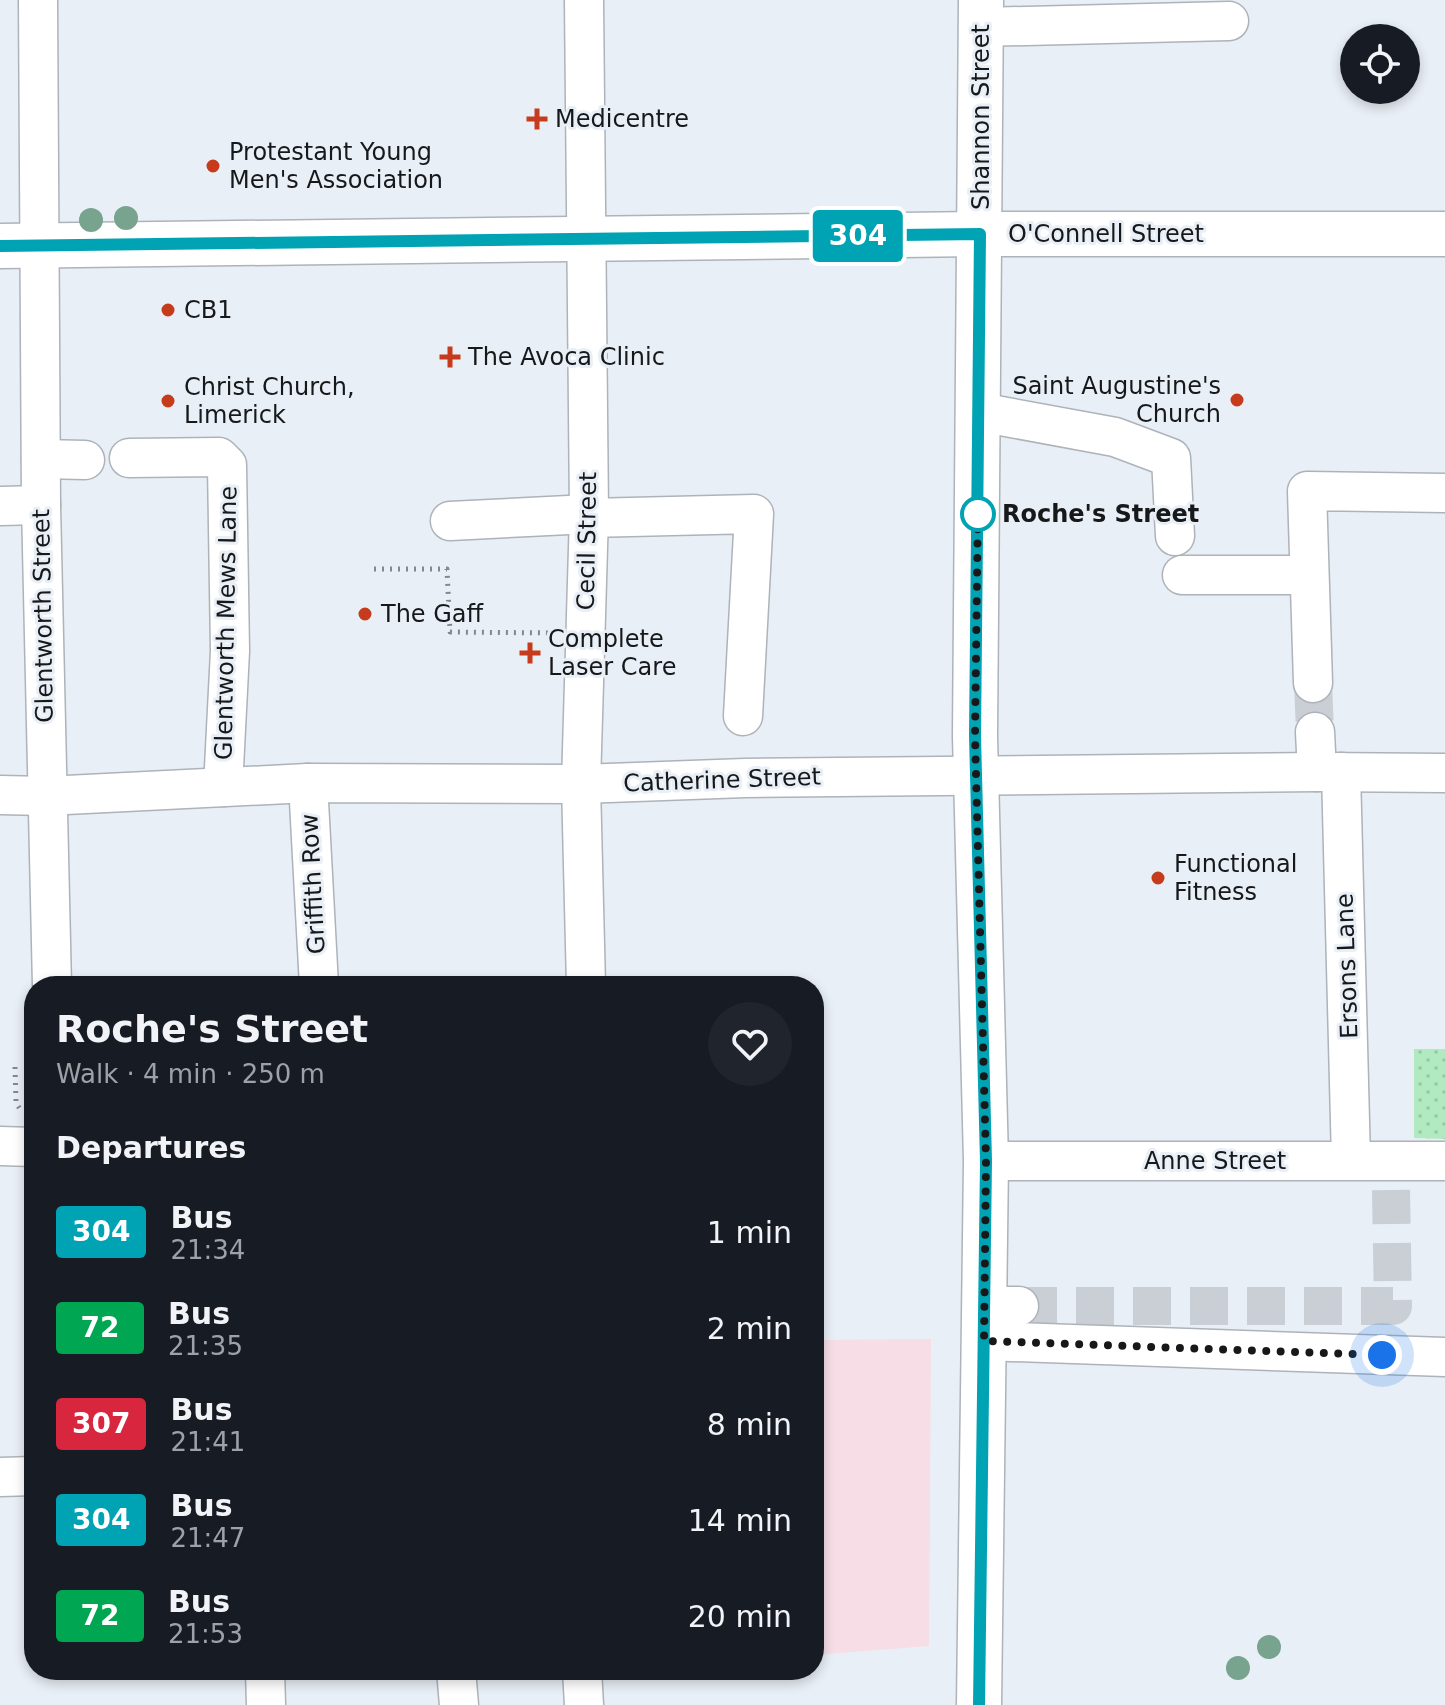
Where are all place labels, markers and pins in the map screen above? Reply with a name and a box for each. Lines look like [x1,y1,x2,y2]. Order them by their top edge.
place label: Medicentre [555,105,689,133]
marker: Medicentre [526,108,548,130]
place label: Protestant Young Men's Association [229,138,443,194]
marker: Protestant Young Men's Association [204,157,222,175]
place label: CB1 [184,296,233,324]
marker: CB1 [159,301,177,319]
place label: The Avoca Clinic [467,343,665,371]
marker: The Avoca Clinic [439,346,461,368]
place label: Saint Augustine's Church [1012,372,1221,428]
place label: Christ Church, Limerick [184,373,355,429]
marker: Saint Augustine's Church [1228,391,1246,409]
marker: Christ Church, Limerick [159,392,177,410]
marker: Roche's Street [961,497,995,531]
place label: Roche's Street [1002,500,1199,528]
place label: The Gaff [380,600,484,628]
marker: The Gaff [356,605,374,623]
place label: Complete Laser Care [548,625,676,681]
marker: Complete Laser Care [519,642,541,664]
place label: Functional Fitness [1174,850,1297,906]
marker: Functional Fitness [1149,869,1167,887]

